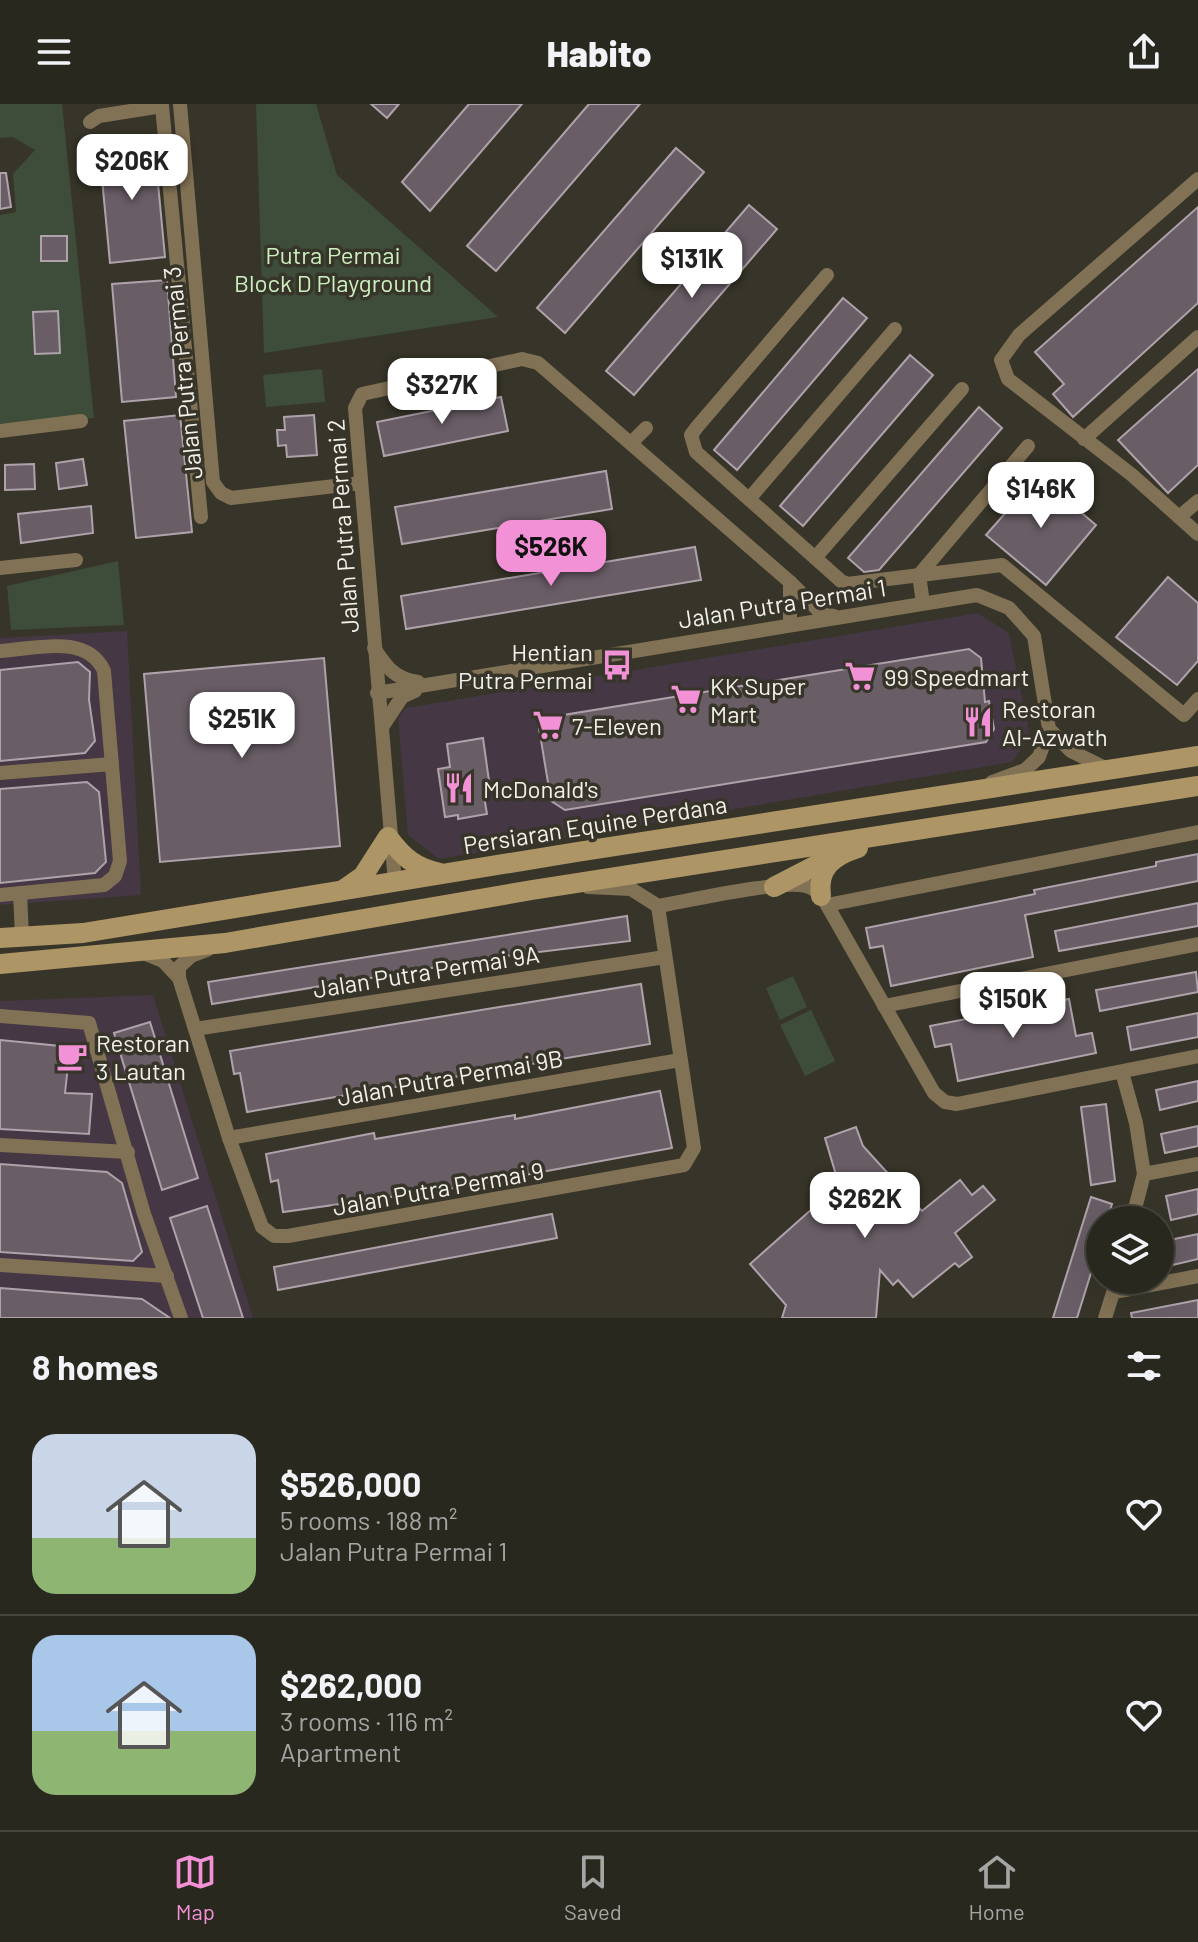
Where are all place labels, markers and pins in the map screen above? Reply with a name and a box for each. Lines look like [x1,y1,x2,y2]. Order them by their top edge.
pin: $206K [76,134,188,202]
pin: $131K [636,232,748,300]
pin: $327K [386,358,498,426]
pin: $146K [985,462,1097,530]
pin: $526K [495,520,607,588]
place label: Hentian Putra Permai [458,637,593,694]
bus stop icon: Hentian Putra Permai [600,648,634,682]
supermarket icon: 99 Speedmart [843,659,877,693]
place label: 99 Speedmart [884,662,1030,691]
place label: KK Super Mart [710,671,806,728]
supermarket icon: KK Super Mart [669,682,703,716]
pin: $251K [186,692,298,760]
place label: Restoran Al-Azwath [1002,694,1108,751]
restaurant icon: Restoran Al-Azwath [961,705,995,739]
supermarket icon: 7-Eleven [531,708,565,742]
place label: 7-Eleven [572,711,662,740]
restaurant icon: McDonald's [442,771,476,805]
place label: McDonald's [483,774,598,803]
pin: $150K [957,972,1069,1040]
place label: Restoran 3 Lautan [96,1028,190,1085]
cafe icon: Restoran 3 Lautan [55,1039,89,1073]
pin: $262K [809,1172,921,1240]

